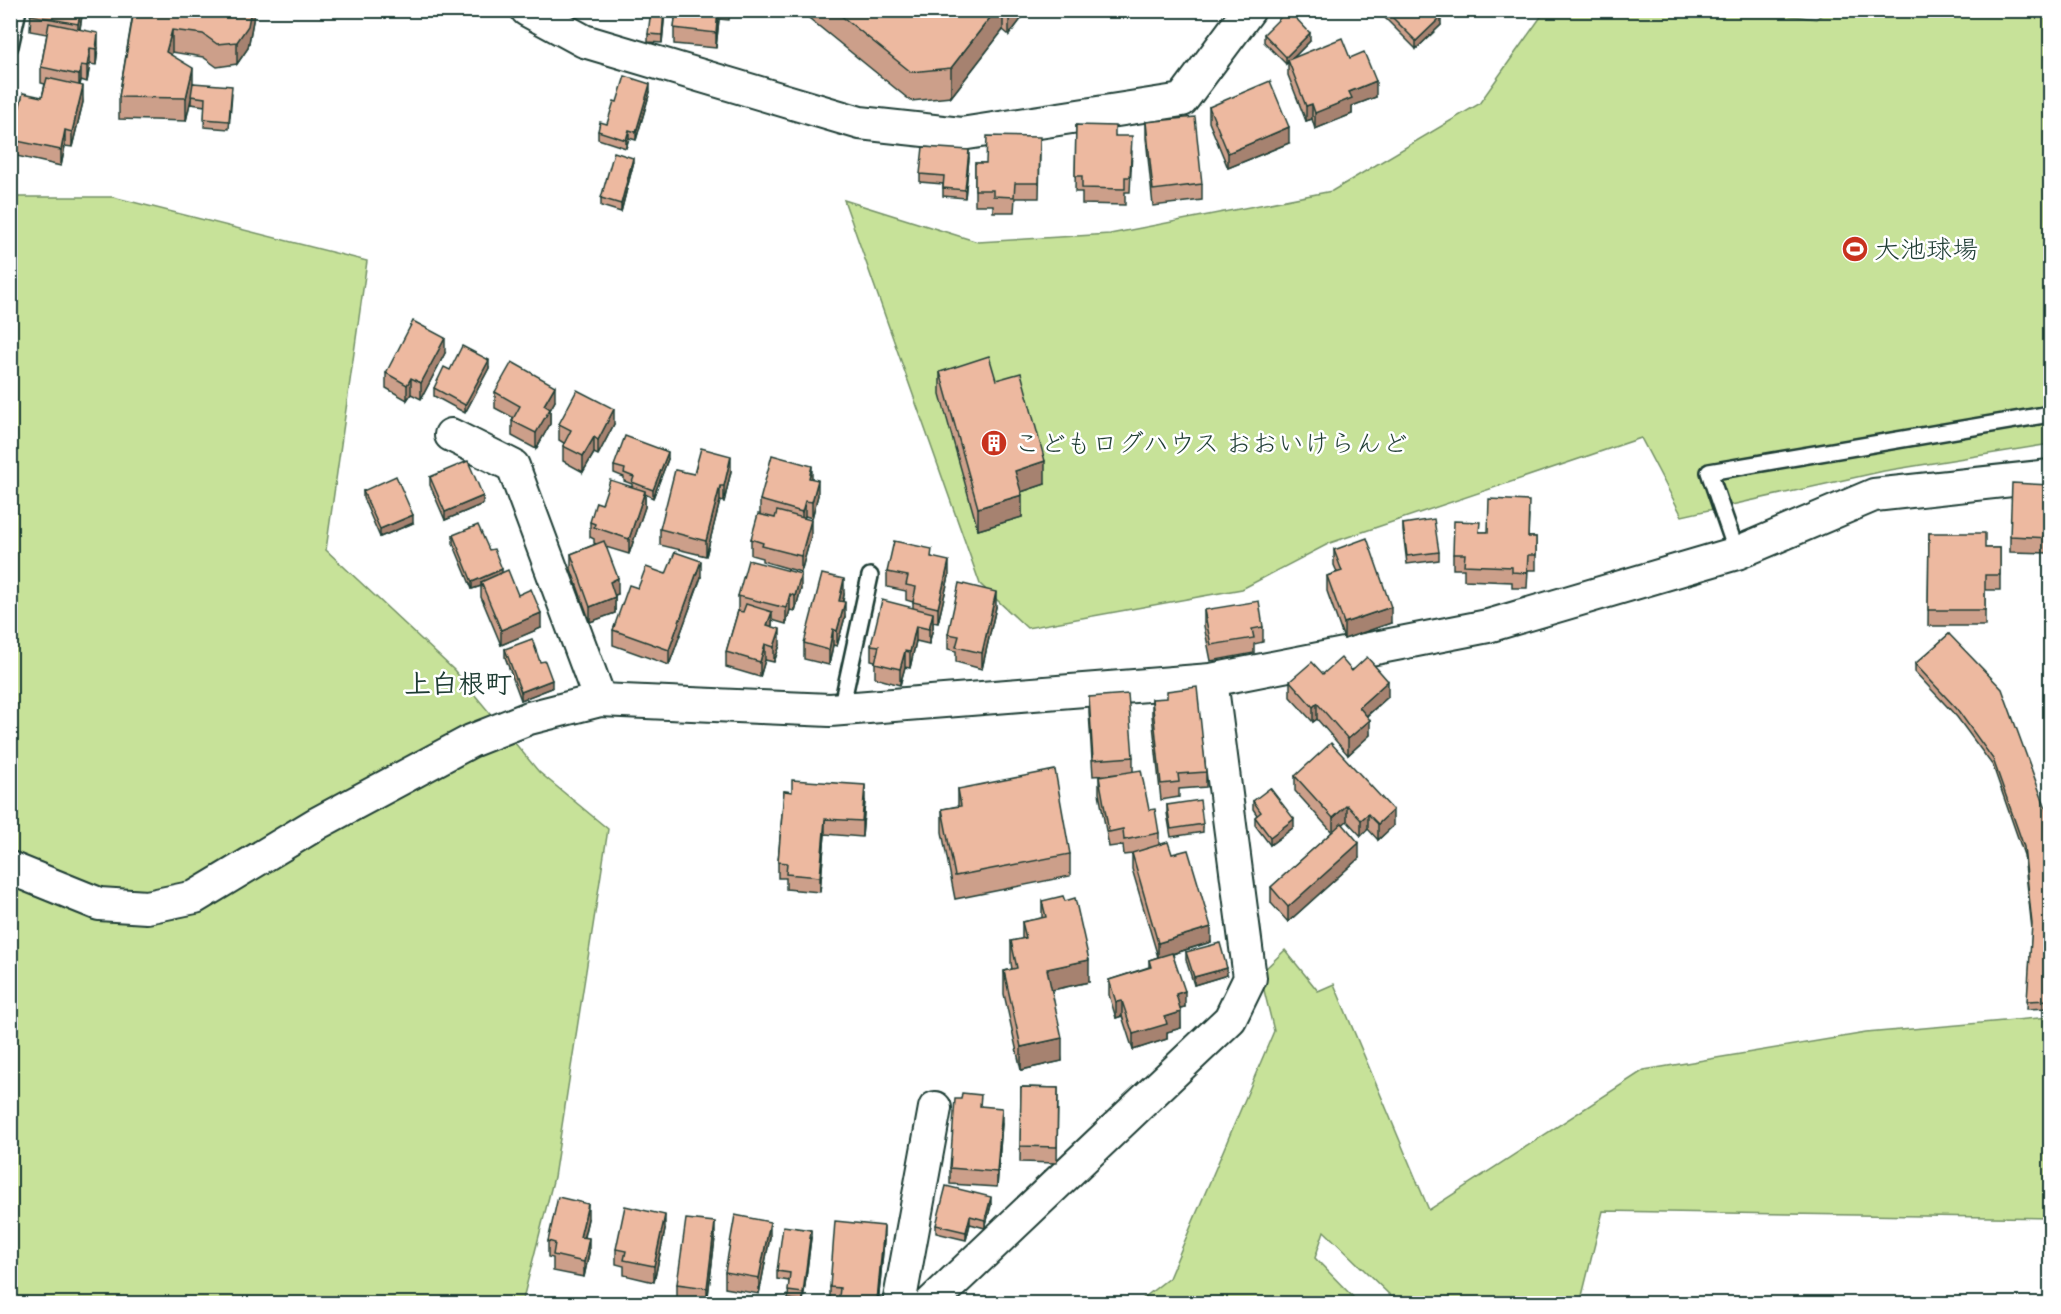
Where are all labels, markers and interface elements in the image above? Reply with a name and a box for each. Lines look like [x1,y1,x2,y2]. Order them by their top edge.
place label: 大池球場 [1874,233,1978,266]
sports icon: 大池球場 [1840,234,1870,264]
place label: こどもログハウス おおいけらんど [1014,427,1408,460]
building icon: こどもログハウス おおいけらんど [979,428,1009,458]
district label: 上白根町 [404,667,512,701]

